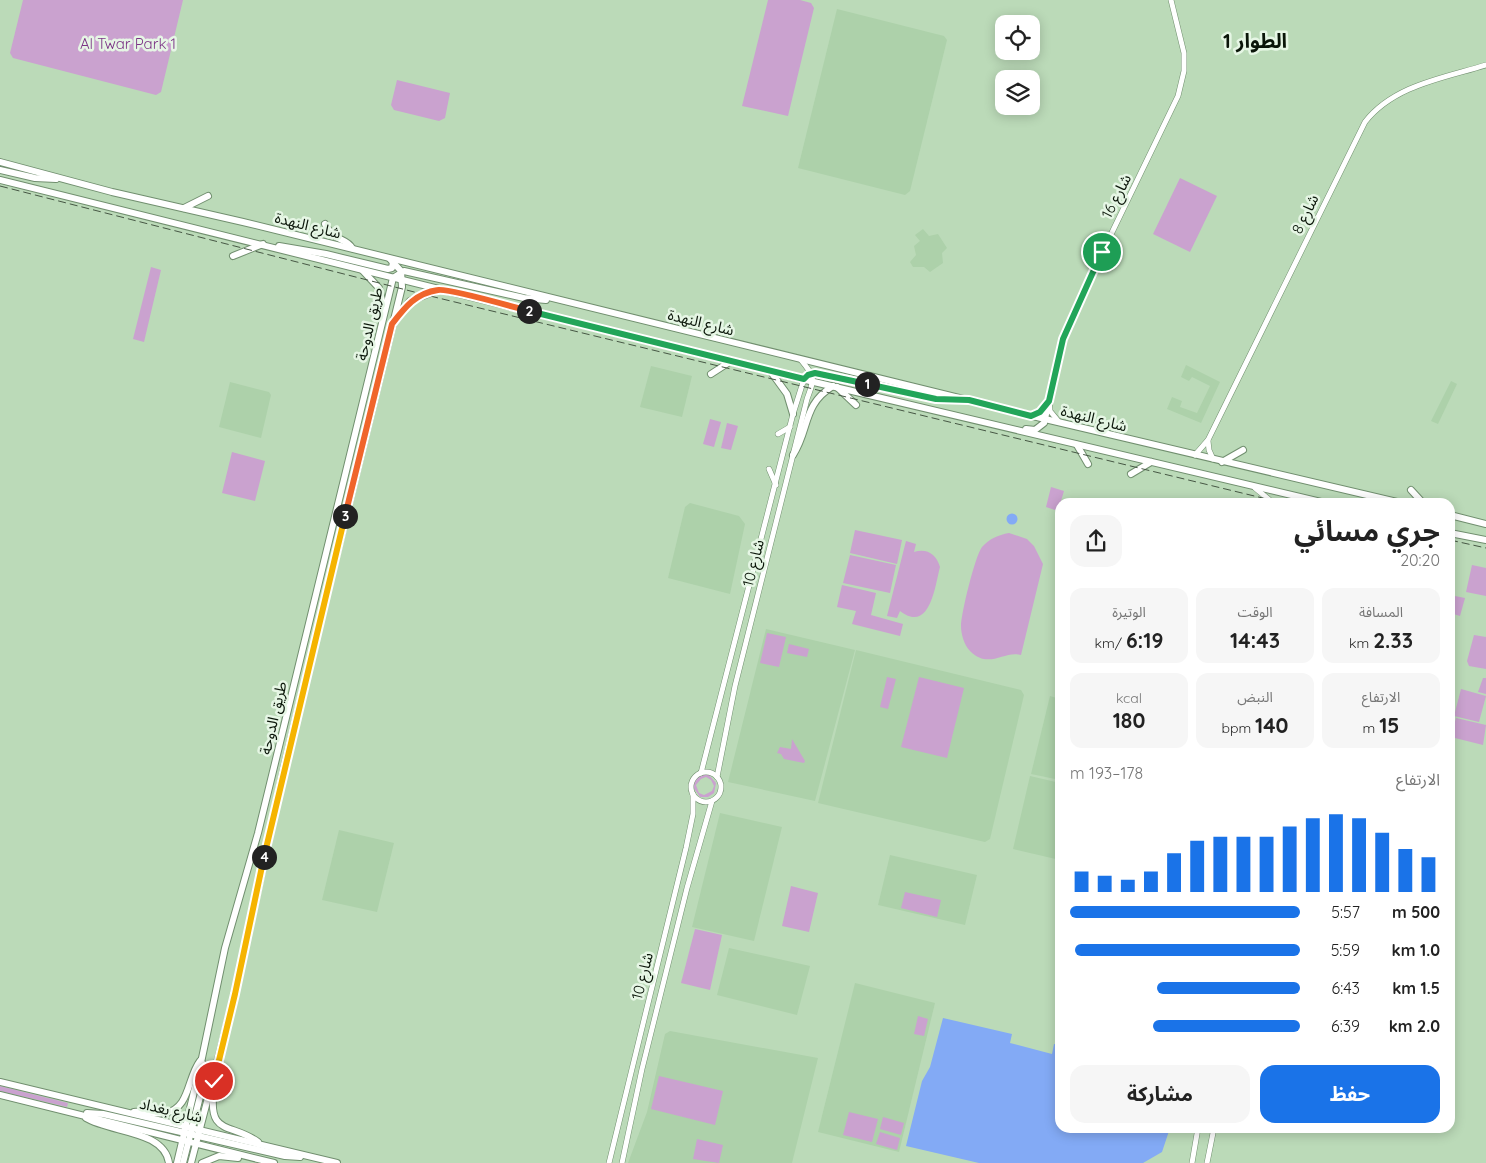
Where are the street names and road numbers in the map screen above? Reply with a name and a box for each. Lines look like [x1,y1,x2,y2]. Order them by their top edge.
street label: شارع 16 [1097,171,1138,223]
street label: شارع 8 [1287,191,1325,238]
street label: شارع النهدة [272,208,343,245]
street label: طريق الدوحة [351,285,388,363]
street label: شارع النهدة [665,305,736,342]
street label: شارع النهدة [1058,401,1129,438]
street label: شارع 10 [738,537,771,589]
street label: طريق الدوحة [255,679,292,757]
street label: شارع 10 [627,950,660,1002]
street label: شارع بغداد [137,1094,204,1129]

